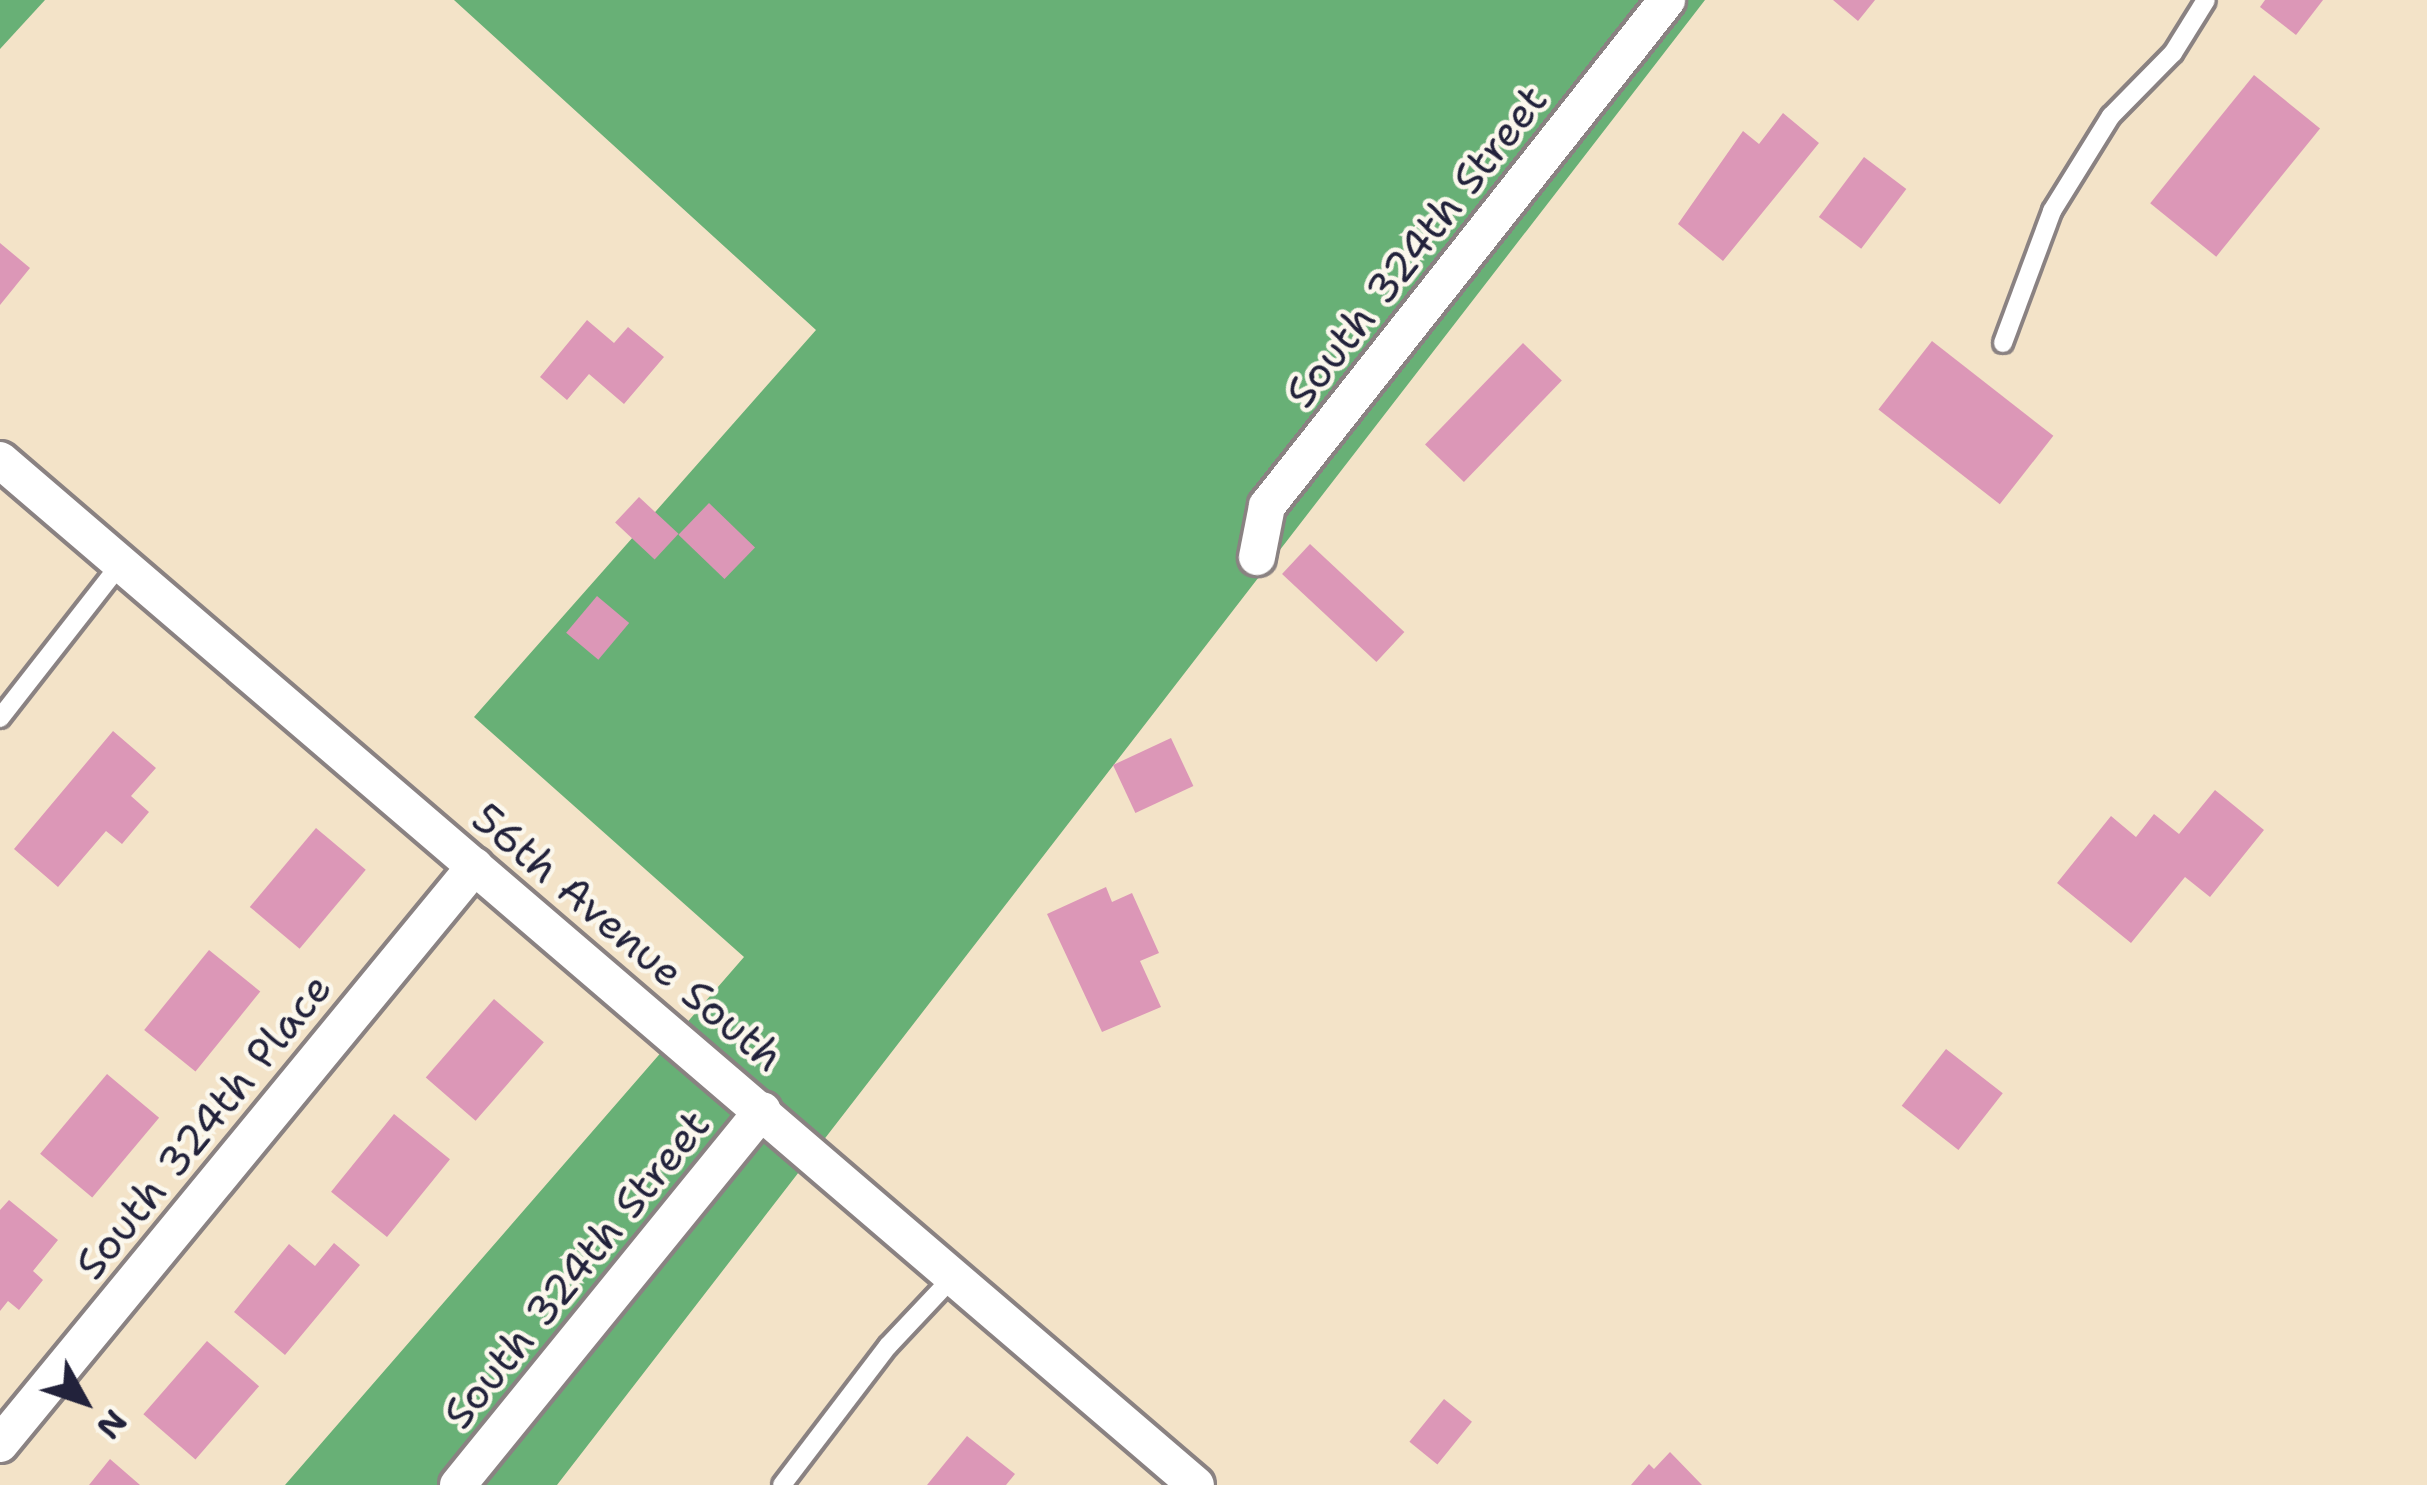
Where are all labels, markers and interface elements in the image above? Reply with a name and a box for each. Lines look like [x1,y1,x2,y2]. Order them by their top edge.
street label: South 324th Street [1275,75,1557,417]
street label: 56th Avenue South [462,792,794,1082]
street label: South 324th Place [64,963,342,1289]
street label: South 324th Street [432,1100,720,1438]
north arrow [24,1341,144,1461]
text: N [86,1400,138,1449]

